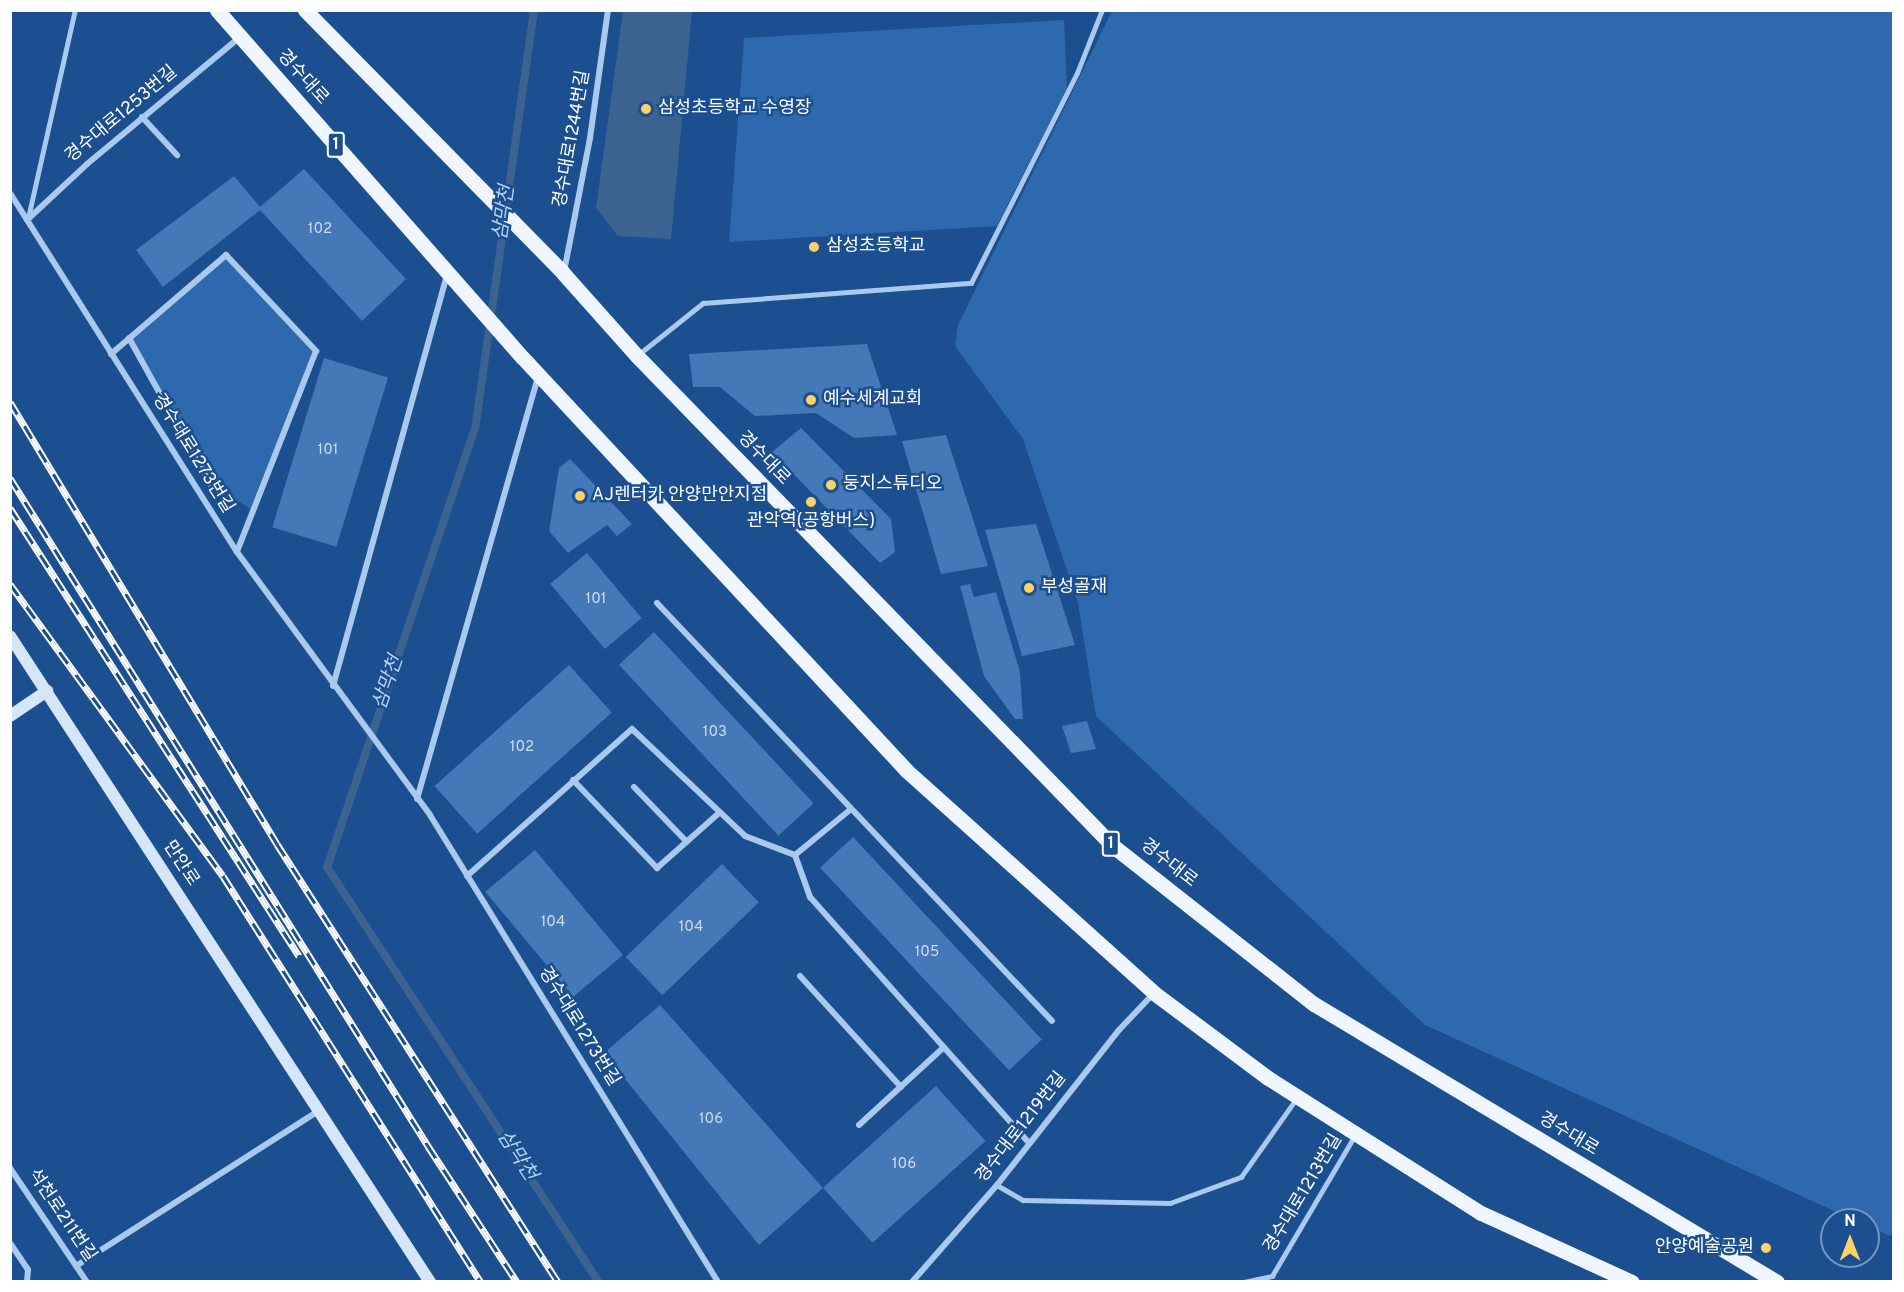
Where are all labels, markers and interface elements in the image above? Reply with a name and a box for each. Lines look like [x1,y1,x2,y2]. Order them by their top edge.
street label: 경수대로 [272,46,332,110]
street label: 경수대로1253번길 [62,62,182,168]
street label: 경수대로1244번길 [550,69,596,209]
place label: 삼성초등학교 수영장 [658,98,811,120]
marker: 삼성초등학교 수영장 [639,102,653,116]
road number: 1 [326,132,346,158]
water label: 삼막천 [489,184,521,242]
house number: 102 [308,221,332,239]
place label: 삼성초등학교 [826,236,925,258]
marker: 삼성초등학교 [807,240,821,254]
place label: 예수세계교회 [823,389,922,411]
street label: 경수대로1273번길 [147,390,237,518]
marker: 예수세계교회 [804,393,818,407]
street label: 경수대로 [732,428,794,490]
house number: 101 [318,442,338,460]
place label: 둥지스튜디오 [843,474,942,496]
marker: 둥지스튜디오 [824,478,838,492]
place label: AJ렌터카 안양만안지점 [592,485,767,507]
marker: AJ렌터카 안양만안지점 [573,489,587,503]
marker: 관악역(공항버스) [804,495,818,509]
place label: 관악역(공항버스) [747,511,875,533]
place label: 부성골재 [1041,577,1107,599]
marker: 부성골재 [1022,581,1036,595]
house number: 101 [586,591,606,609]
water label: 삼막천 [369,653,409,713]
house number: 103 [703,724,727,742]
house number: 102 [510,739,534,757]
road number: 1 [1100,831,1122,857]
street label: 경수대로 [1135,835,1201,893]
street label: 만안로 [157,837,203,891]
house number: 104 [541,914,565,932]
house number: 104 [679,919,703,937]
house number: 105 [915,944,939,962]
street label: 경수대로1273번길 [533,963,623,1091]
street label: 경수대로1219번길 [972,1068,1072,1188]
street label: 경수대로 [1534,1109,1602,1161]
house number: 106 [699,1111,723,1129]
water label: 삼막천 [491,1126,541,1186]
street label: 경수대로1213번길 [1260,1131,1348,1257]
house number: 106 [892,1156,916,1174]
street label: 석천로211번길 [22,1166,100,1266]
north arrow [1820,1208,1880,1268]
text: N [1844,1212,1856,1232]
place label: 안양예술공원 [1655,1237,1754,1259]
marker: 안양예술공원 [1759,1241,1773,1255]

